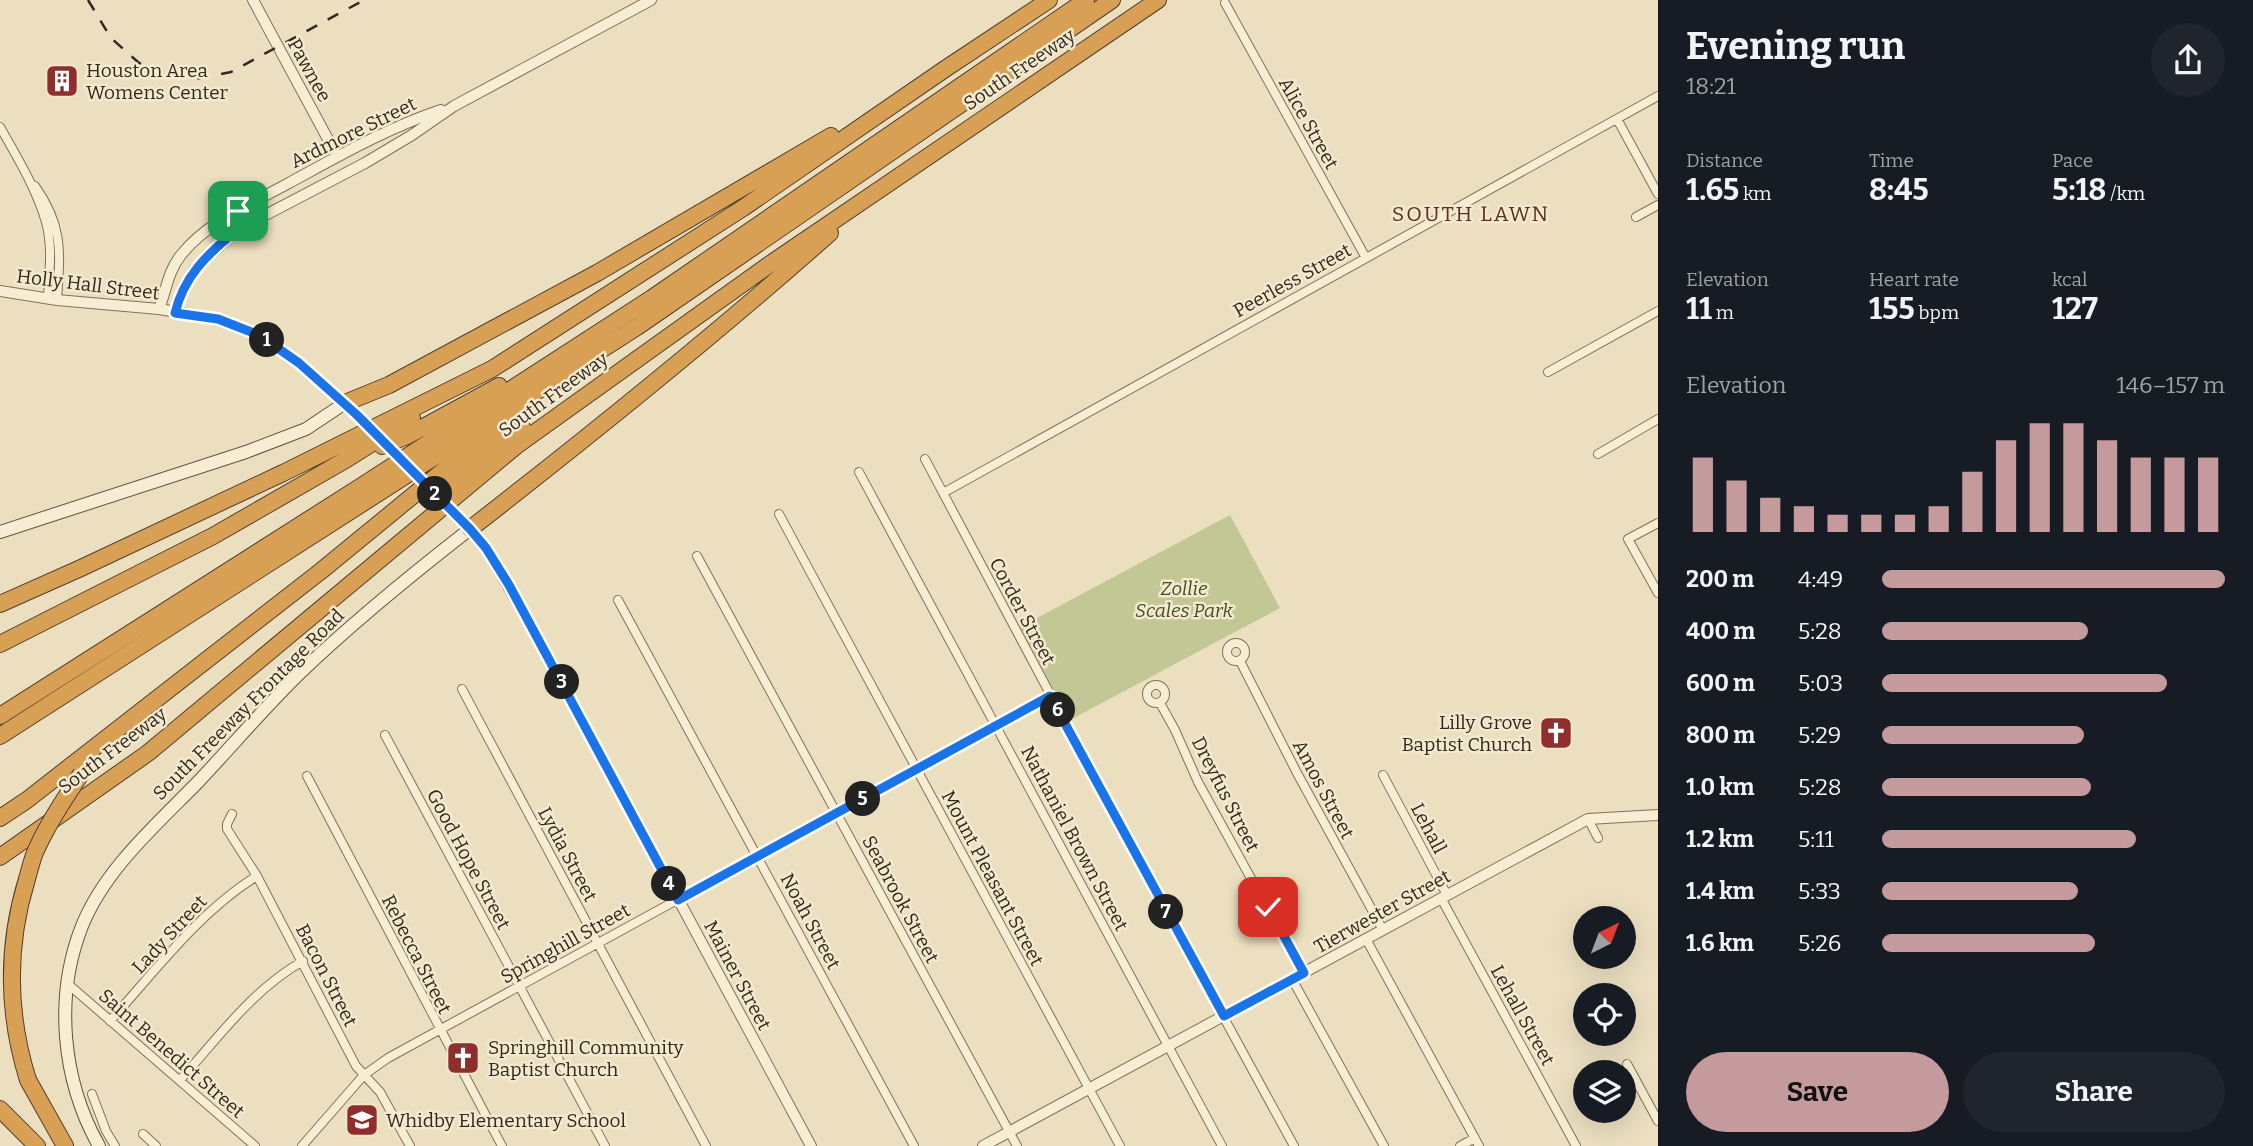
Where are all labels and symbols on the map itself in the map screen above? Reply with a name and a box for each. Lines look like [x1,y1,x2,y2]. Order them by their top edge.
street label: South Freeway [959,23,1080,115]
street label: Pawnee [283,35,336,106]
place label: Houston Area Womens Center [86,59,229,104]
building icon: Houston Area Womens Center [43,62,81,100]
street label: Alice Street [1274,73,1343,173]
street label: Ardmore Street [287,92,420,173]
pin [208,181,268,241]
district label: SOUTH LAWN [1392,201,1550,227]
street label: Peerless Street [1229,238,1355,322]
street label: Holly Hall Street [15,264,161,305]
pin: 1 [250,322,284,358]
street label: South Freeway [494,346,613,442]
pin: 2 [418,476,452,512]
street label: Corder Street [985,554,1060,669]
park label: Zollie Scales Park [1135,577,1234,622]
street label: South Freeway Frontage Road [148,604,349,805]
pin: 3 [544,664,580,700]
pin: 6 [1040,692,1076,728]
street label: South Freeway [54,702,172,799]
place label: Lilly Grove Baptist Church [1402,711,1532,756]
church icon: Lilly Grove Baptist Church [1537,714,1575,752]
street label: Dreyfus Street [1187,733,1264,856]
street label: Amos Street [1288,736,1359,843]
street label: Nathaniel Brown Street [1016,742,1133,935]
pin: 5 [846,782,880,816]
street label: Good Hope Street [422,785,515,934]
street label: Mount Pleasant Street [937,787,1049,970]
street label: Lehall [1406,799,1451,857]
street label: Lydia Street [533,803,602,906]
street label: Seabrook Street [857,832,944,967]
street label: Tierwester Street [1310,864,1455,958]
pin: 4 [652,866,686,902]
street label: Noah Street [776,869,845,973]
pin [1238,877,1298,937]
street label: Lady Street [127,890,212,978]
street label: Rebecca Street [377,891,456,1018]
pin: 7 [1148,894,1184,930]
street label: Springhill Street [497,898,634,988]
north arrow [1573,906,1636,970]
street label: Mainer Street [699,916,776,1034]
street label: Bacon Street [291,920,362,1030]
street label: Lehall Street [1486,961,1560,1070]
street label: Saint Benedict Street [94,984,249,1123]
place label: Springhill Community Baptist Church [488,1036,685,1081]
church icon: Springhill Community Baptist Church [444,1039,482,1077]
school or university icon: Whidby Elementary School [343,1101,381,1139]
place label: Whidby Elementary School [386,1109,626,1132]

